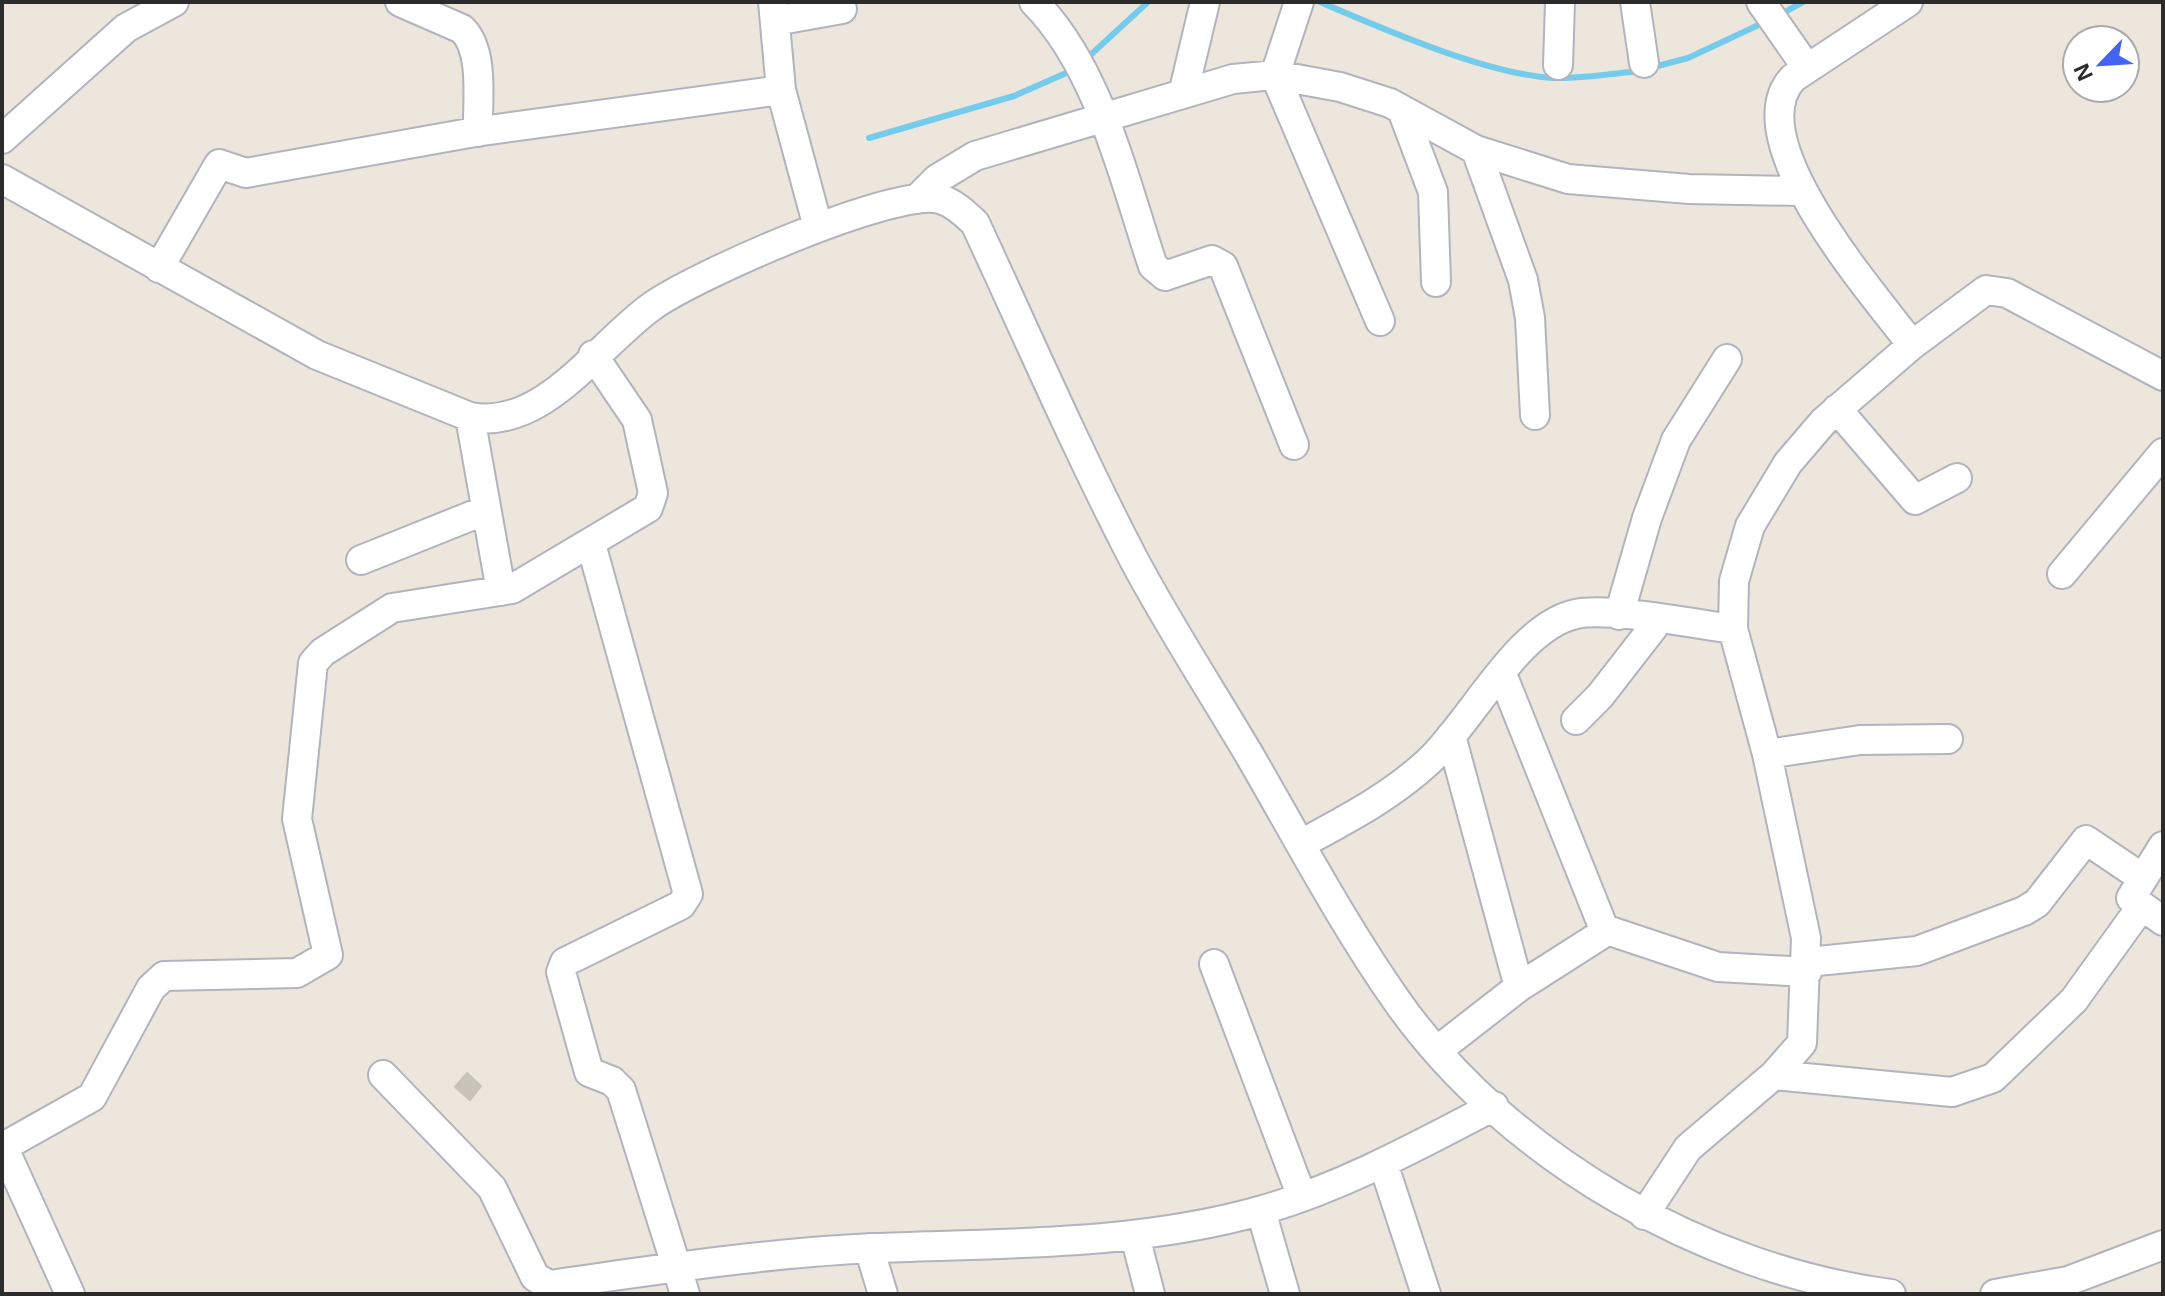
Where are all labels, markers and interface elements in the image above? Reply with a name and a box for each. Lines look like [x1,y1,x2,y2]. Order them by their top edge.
north arrow [2061,24,2141,104]
text: N [2069,60,2098,85]

